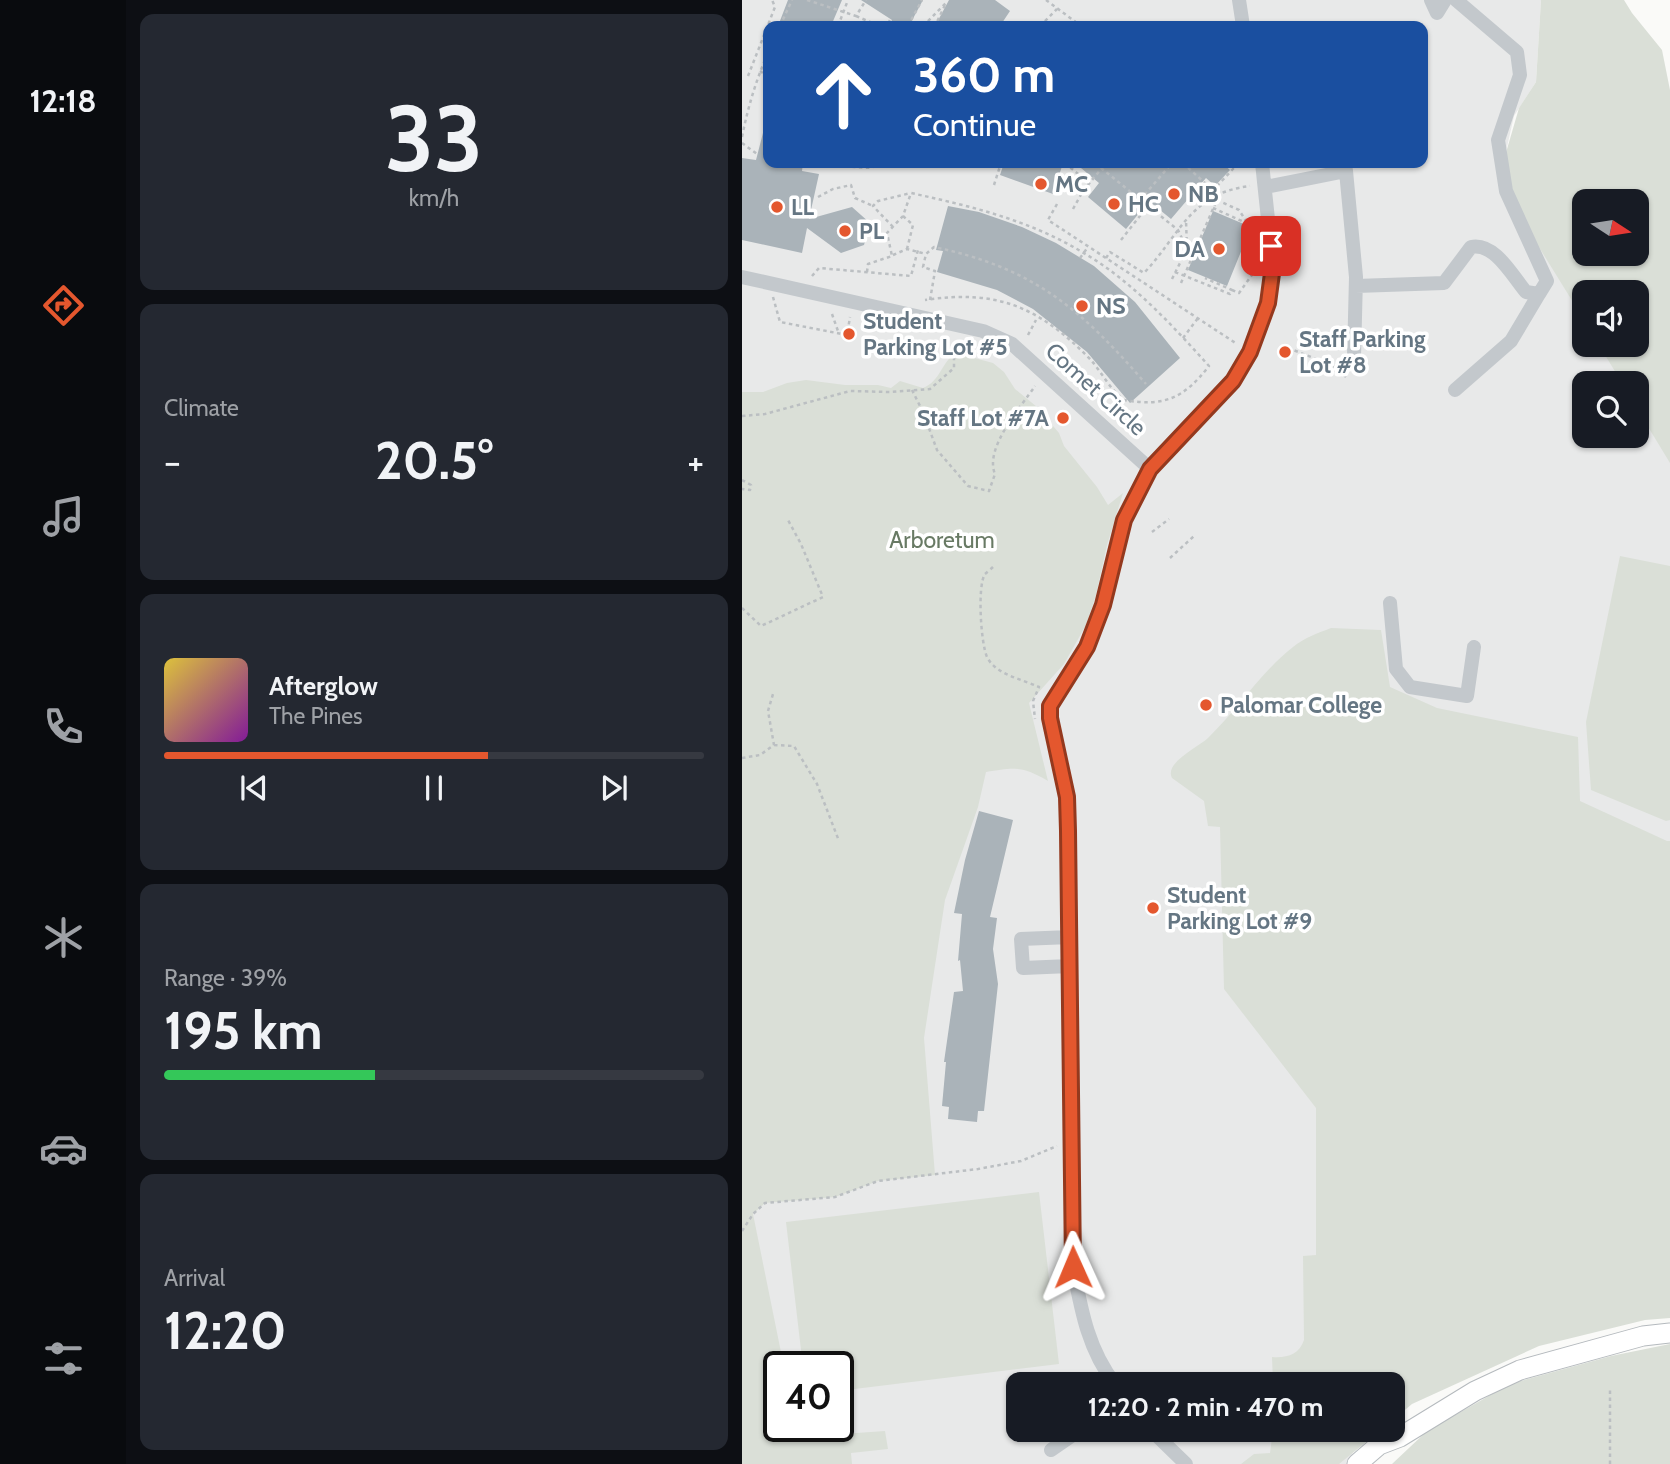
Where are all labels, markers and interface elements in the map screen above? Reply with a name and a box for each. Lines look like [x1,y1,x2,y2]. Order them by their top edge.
text: 360 m [913,45,1055,104]
icon: ahead [798,49,889,140]
text: 12:18 [30,81,96,120]
text: 33 [385,83,483,194]
text: Continue [913,105,1036,144]
place label: MC [1055,170,1088,198]
marker: MC [1033,176,1049,192]
place label: NB [1188,180,1219,208]
text: km/h [409,184,459,212]
marker: NB [1166,186,1182,202]
north arrow [1572,189,1648,266]
map controls [1572,189,1649,448]
place label: HC [1128,190,1159,218]
place label: LL [791,193,814,221]
marker: HC [1106,196,1122,212]
marker: LL [769,199,785,215]
pin [1241,216,1301,276]
place label: PL [859,217,885,245]
marker: PL [837,223,853,239]
icon: arrive [1252,227,1290,265]
place label: DA [1174,235,1206,263]
marker: DA [1211,241,1227,257]
button: sound [1572,280,1649,357]
icon: directions [39,281,88,330]
place label: NS [1096,292,1126,320]
marker: NS [1074,298,1090,314]
place label: Student Parking Lot #5 [863,307,1008,361]
place label: Staff Parking Lot #8 [1299,325,1426,379]
marker: Student Parking Lot #5 [841,326,857,342]
street label: Comet Circle [1040,337,1152,442]
marker: Staff Parking Lot #8 [1277,344,1293,360]
button: search [1572,371,1649,448]
text: Climate [164,394,239,422]
place label: Staff Lot #7A [917,404,1050,432]
marker: Staff Lot #7A [1055,410,1071,426]
text: 20.5° [375,429,493,492]
text: − [164,438,181,485]
text: + [687,438,704,485]
icon: music [39,492,88,541]
park label: Arboretum [889,526,995,554]
text: Afterglow [269,670,378,702]
place label: Palomar College [1220,691,1382,719]
marker: Palomar College [1198,697,1214,713]
icon: phone [39,702,88,751]
text: The Pines [269,702,363,730]
icon: previous [235,769,273,807]
icon: pause [415,769,453,807]
icon: next [595,769,633,807]
place label: Student Parking Lot #9 [1167,881,1312,935]
marker: Student Parking Lot #9 [1145,900,1161,916]
icon: climate [39,913,88,962]
text: Range · 39% [164,964,287,992]
text: 195 km [164,999,322,1062]
icon: car [39,1124,88,1173]
position arrow [1036,1230,1110,1304]
text: Arrival [164,1264,225,1292]
text: 12:20 [164,1299,286,1362]
icon: filters [39,1334,88,1383]
speed limit sign: 40 [763,1351,854,1442]
text: 12:20 · 2 min · 470 m [1088,1391,1323,1423]

